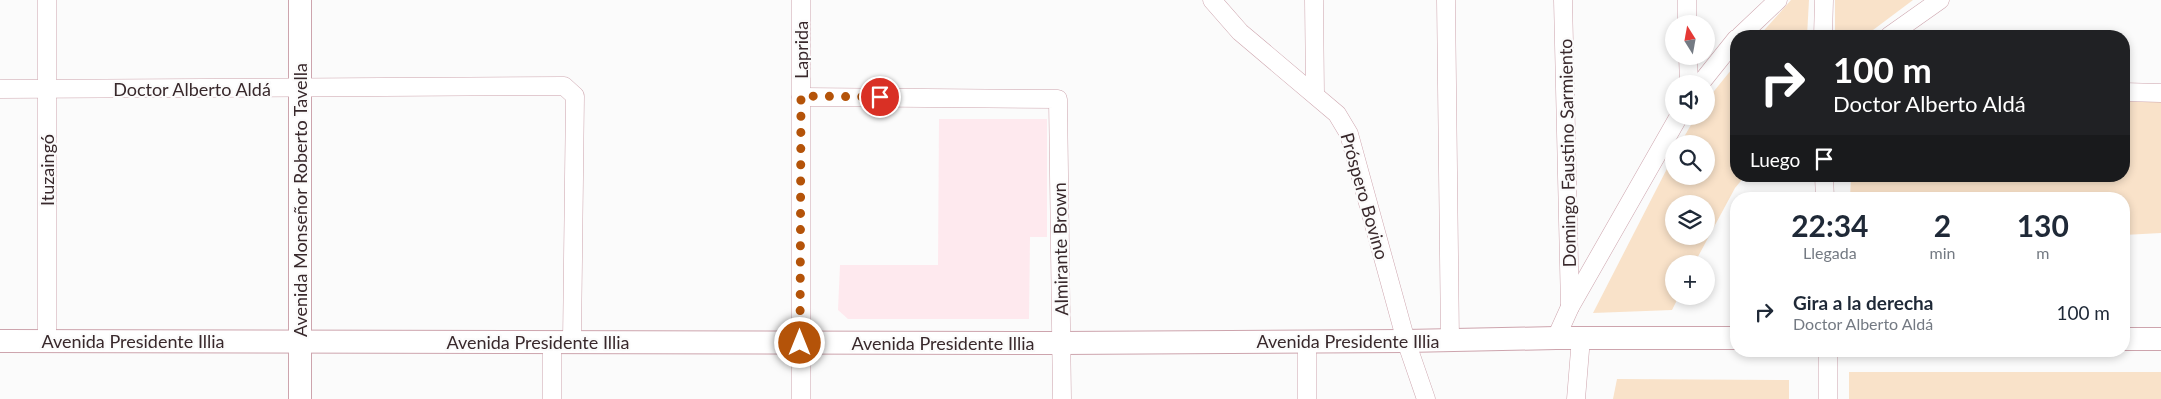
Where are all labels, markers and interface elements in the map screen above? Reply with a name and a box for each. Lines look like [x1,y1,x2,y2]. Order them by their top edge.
north arrow [1665,15,1715,65]
map controls [1665,15,1715,305]
street label: Laprida [790,21,812,79]
street label: Domingo Faustino Sarmiento [1554,38,1580,268]
text: 100 m [1833,48,1932,90]
icon: right [1750,50,1815,115]
street label: Avenida Monseñor Roberto Tavella [289,63,311,337]
button: sound [1665,75,1715,125]
pin [859,76,901,118]
street label: Doctor Alberto Aldá [113,78,271,100]
icon: arrive [866,83,894,111]
text: Doctor Alberto Aldá [1833,90,2026,117]
street label: Próspero Bovino [1336,130,1394,262]
street label: Ituzaingó [36,134,58,206]
button: search [1665,135,1715,185]
icon: arrive [1810,145,1838,173]
text: Luego [1750,148,1800,171]
street label: Almirante Brown [1048,182,1072,316]
button: layers [1665,195,1715,245]
text: 22:34 [1791,207,1868,243]
text: 2 [1934,207,1951,243]
text: 130 [2017,207,2069,243]
text: Llegada [1803,243,1857,262]
text: min [1930,243,1956,262]
text: m [2036,243,2049,262]
button: + [1665,255,1715,305]
text: Gira a la derecha [1793,291,1933,314]
icon: right [1750,298,1778,326]
text: 100 m [2056,301,2110,324]
text: Doctor Alberto Aldá [1793,314,1933,333]
position arrow [773,316,825,368]
street label: Avenida Presidente Illia [41,330,225,352]
street label: Avenida Presidente Illia [1256,330,1440,352]
street label: Avenida Presidente Illia [446,331,630,353]
street label: Avenida Presidente Illia [851,332,1035,354]

